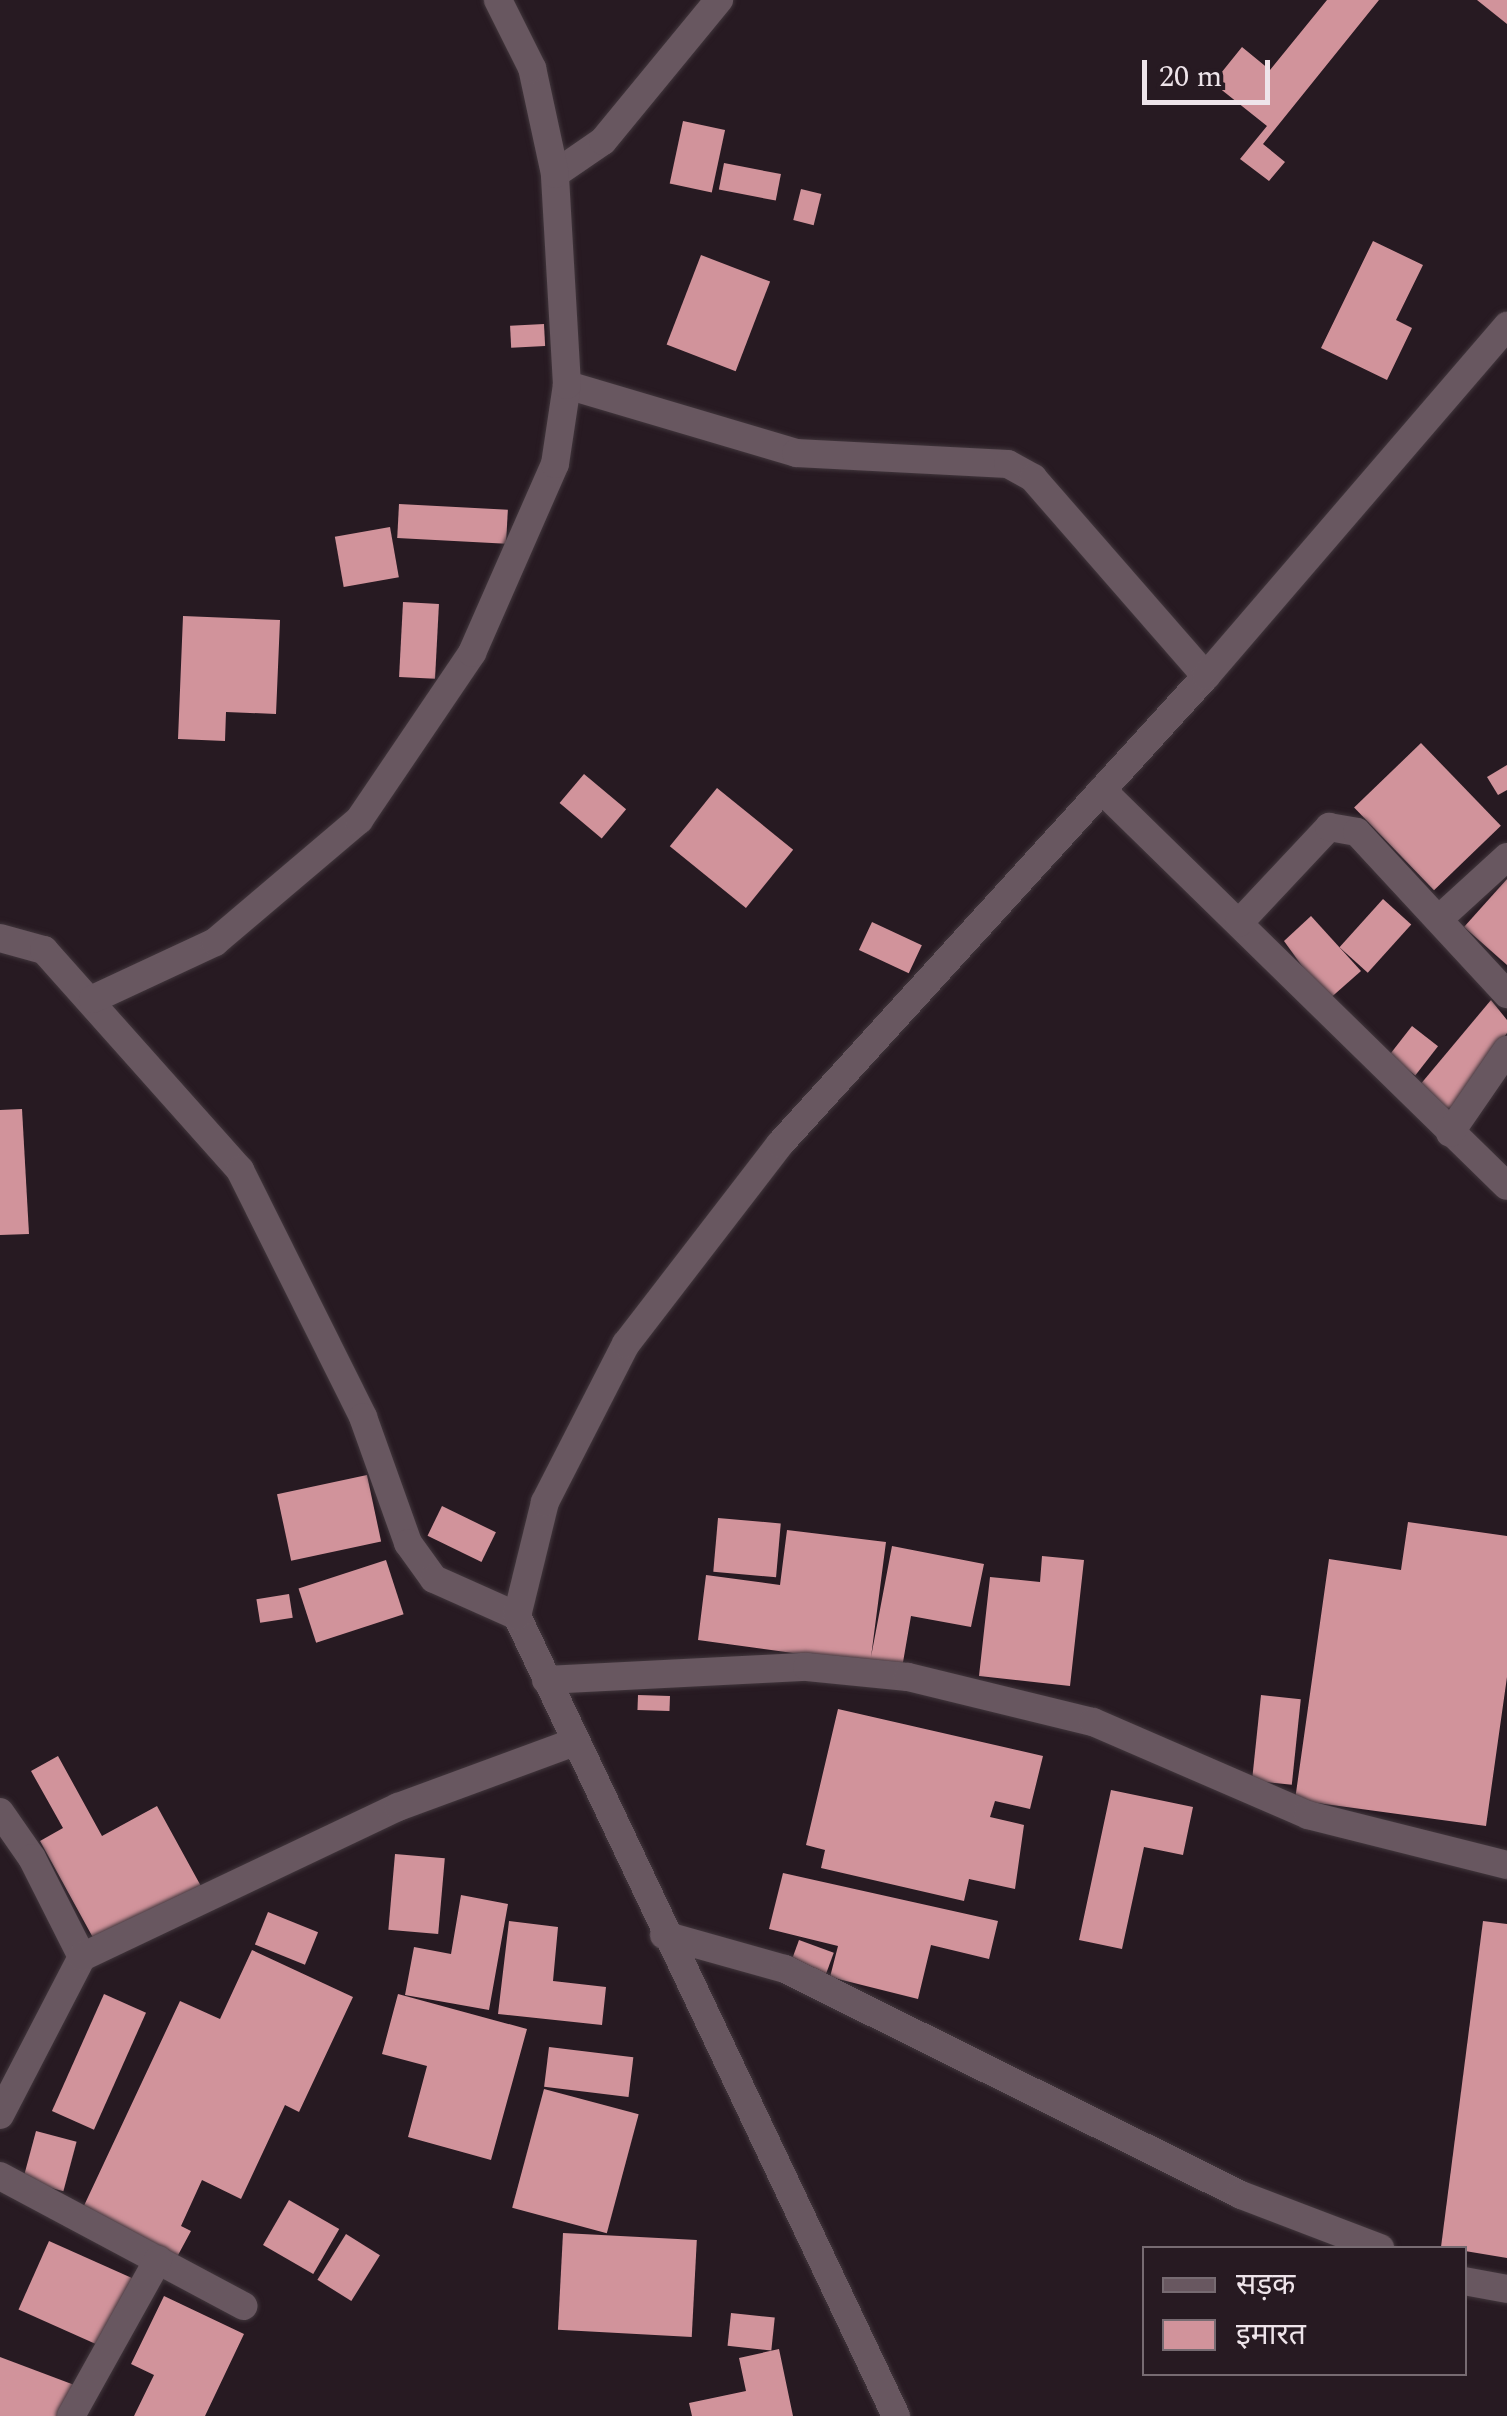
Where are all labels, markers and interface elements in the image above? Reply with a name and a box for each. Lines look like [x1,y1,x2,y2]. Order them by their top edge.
scale bar [1147,40,1274,102]
text: 20 m [1159,54,1222,100]
legend [1142,2246,1467,2376]
text: सड़क [1236,2262,1295,2308]
text: इमारत [1236,2312,1306,2358]

